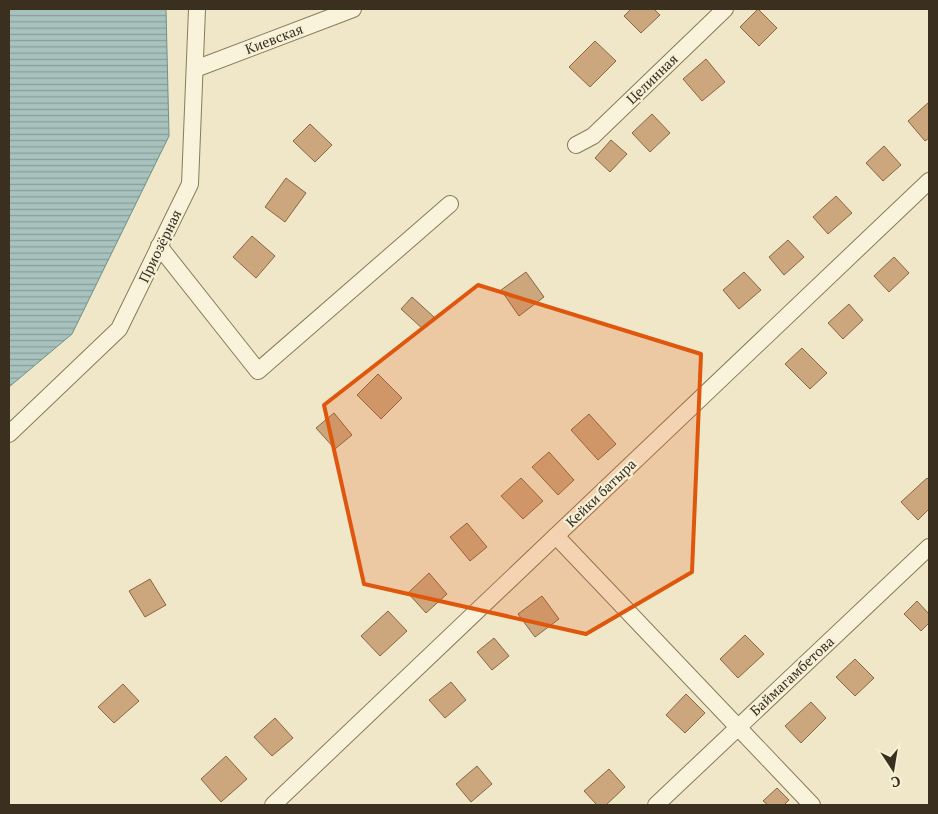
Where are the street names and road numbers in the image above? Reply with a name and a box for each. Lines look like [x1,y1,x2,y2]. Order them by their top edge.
street label: Киевская [242,19,306,58]
street label: Целинная [622,49,682,108]
street label: Приозёрная [134,206,185,285]
street label: Кейки батыра [561,454,640,531]
street label: Баймагамбетова [745,632,838,720]

